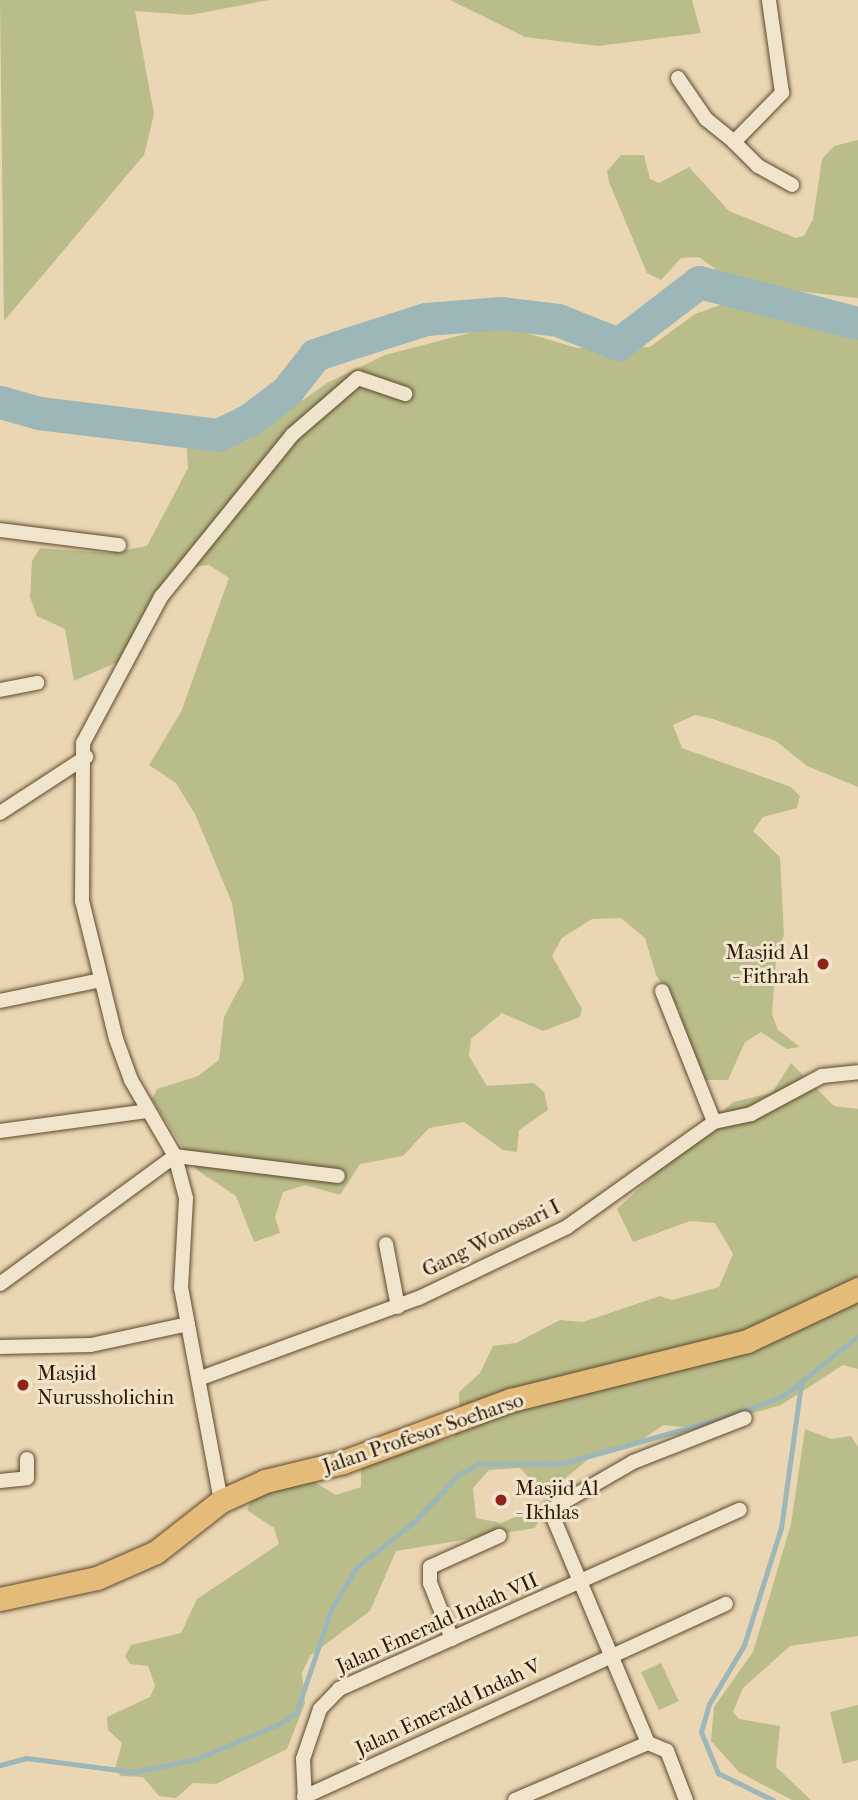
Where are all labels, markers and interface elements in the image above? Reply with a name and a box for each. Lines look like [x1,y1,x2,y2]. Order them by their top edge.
place label: Masjid Al - Fithrah [726,939,809,989]
marker: Masjid Al - Fithrah [815,956,831,972]
street label: Gang Wonosari I [418,1194,564,1282]
place label: Masjid Nurussholichin [37,1360,174,1410]
marker: Masjid Nurussholichin [15,1377,31,1393]
street label: Jalan Profesor Soeharso [319,1387,527,1479]
place label: Masjid Al - Ikhlas [515,1475,598,1525]
marker: Masjid Al - Ikhlas [493,1492,509,1508]
street label: Jalan Emerald Indah VII [332,1567,542,1679]
street label: Jalan Emerald Indah V [351,1653,545,1761]

